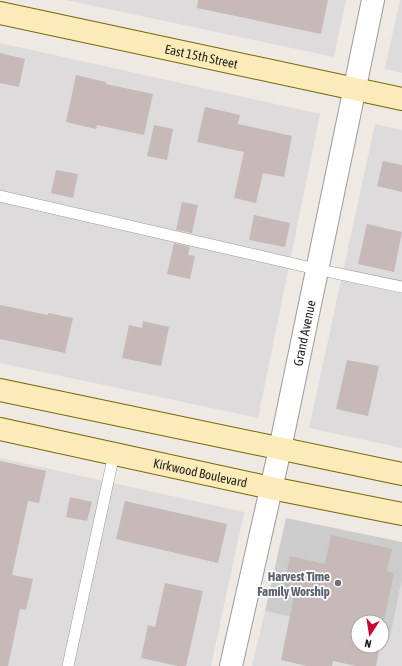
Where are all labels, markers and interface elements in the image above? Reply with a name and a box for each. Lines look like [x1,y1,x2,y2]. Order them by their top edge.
street label: East 15th Street [163,41,240,72]
street label: Grand Avenue [290,299,319,367]
street label: Kirkwood Boulevard [152,456,249,491]
place label: Harvest Time Family Worship [257,569,330,599]
marker: Harvest Time Family Worship [333,578,343,588]
north arrow [350,614,390,654]
text: N [363,637,372,650]

